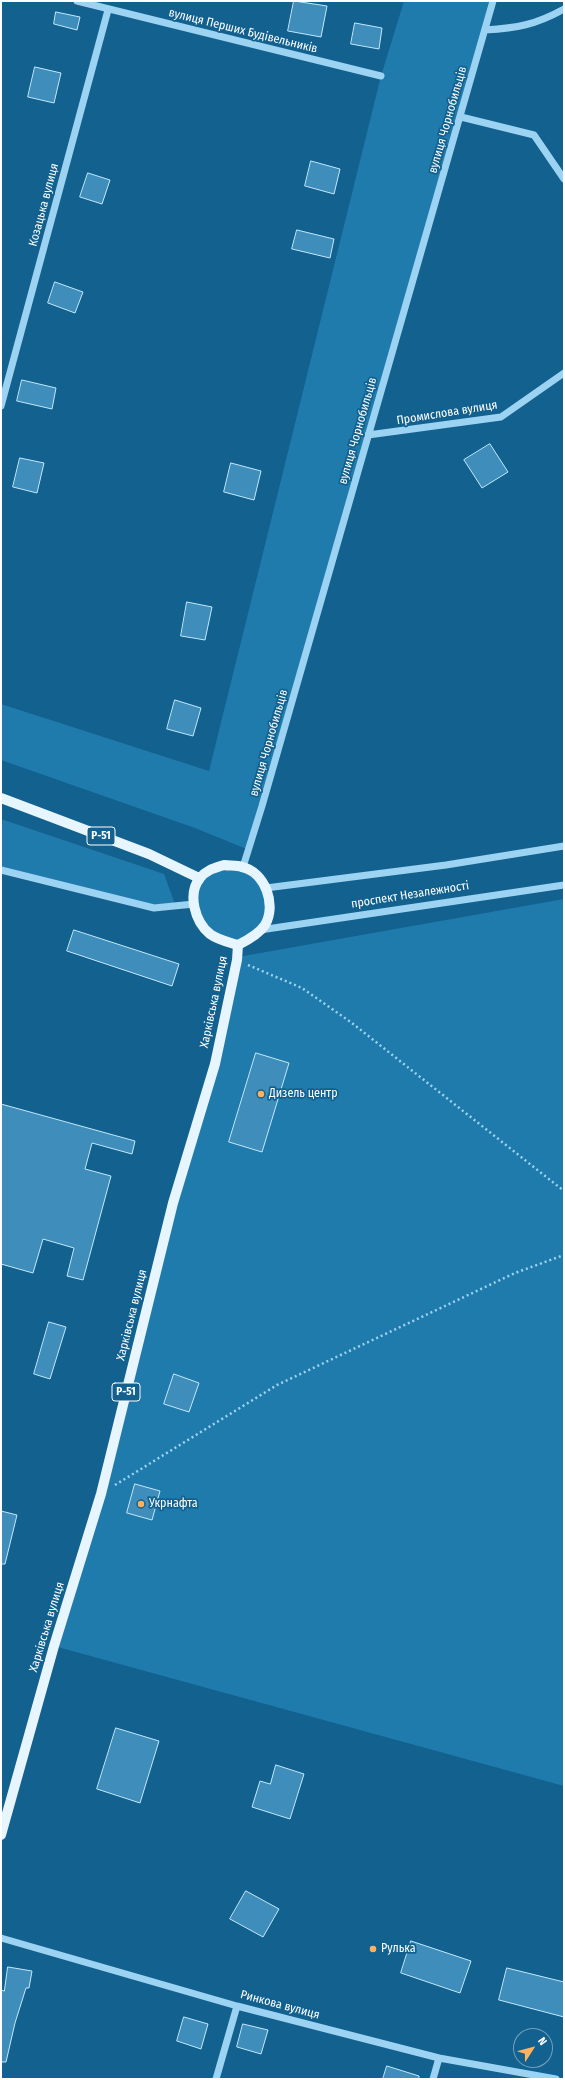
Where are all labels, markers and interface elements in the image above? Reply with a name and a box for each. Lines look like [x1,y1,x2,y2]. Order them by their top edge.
street label: вулиця Перших Будівельників [167,5,319,57]
street label: вулиця Чорнобильців [426,65,470,175]
street label: Козацька вулиця [26,162,62,248]
street label: вулиця Чорнобильців [336,376,380,486]
street label: Промислова вулиця [396,398,498,428]
street label: вулиця Чорнобильців [247,688,291,798]
road number: Р-51 [87,827,115,845]
street label: проспект Незалежності [350,879,470,911]
street label: Харківська вулиця [197,955,231,1049]
place label: Дизель центр [269,1087,338,1101]
marker: Дизель центр [256,1089,266,1099]
street label: Харківська вулиця [114,1268,150,1362]
road number: Р-51 [112,1383,140,1401]
place label: Укрнафта [149,1497,198,1511]
marker: Укрнафта [136,1499,146,1509]
street label: Харківська вулиця [26,1580,68,1674]
place label: Рулька [381,1942,416,1956]
marker: Рулька [368,1944,378,1954]
street label: Ринкова вулиця [239,1988,321,2022]
north arrow [513,2028,553,2068]
text: N [535,2035,550,2048]

